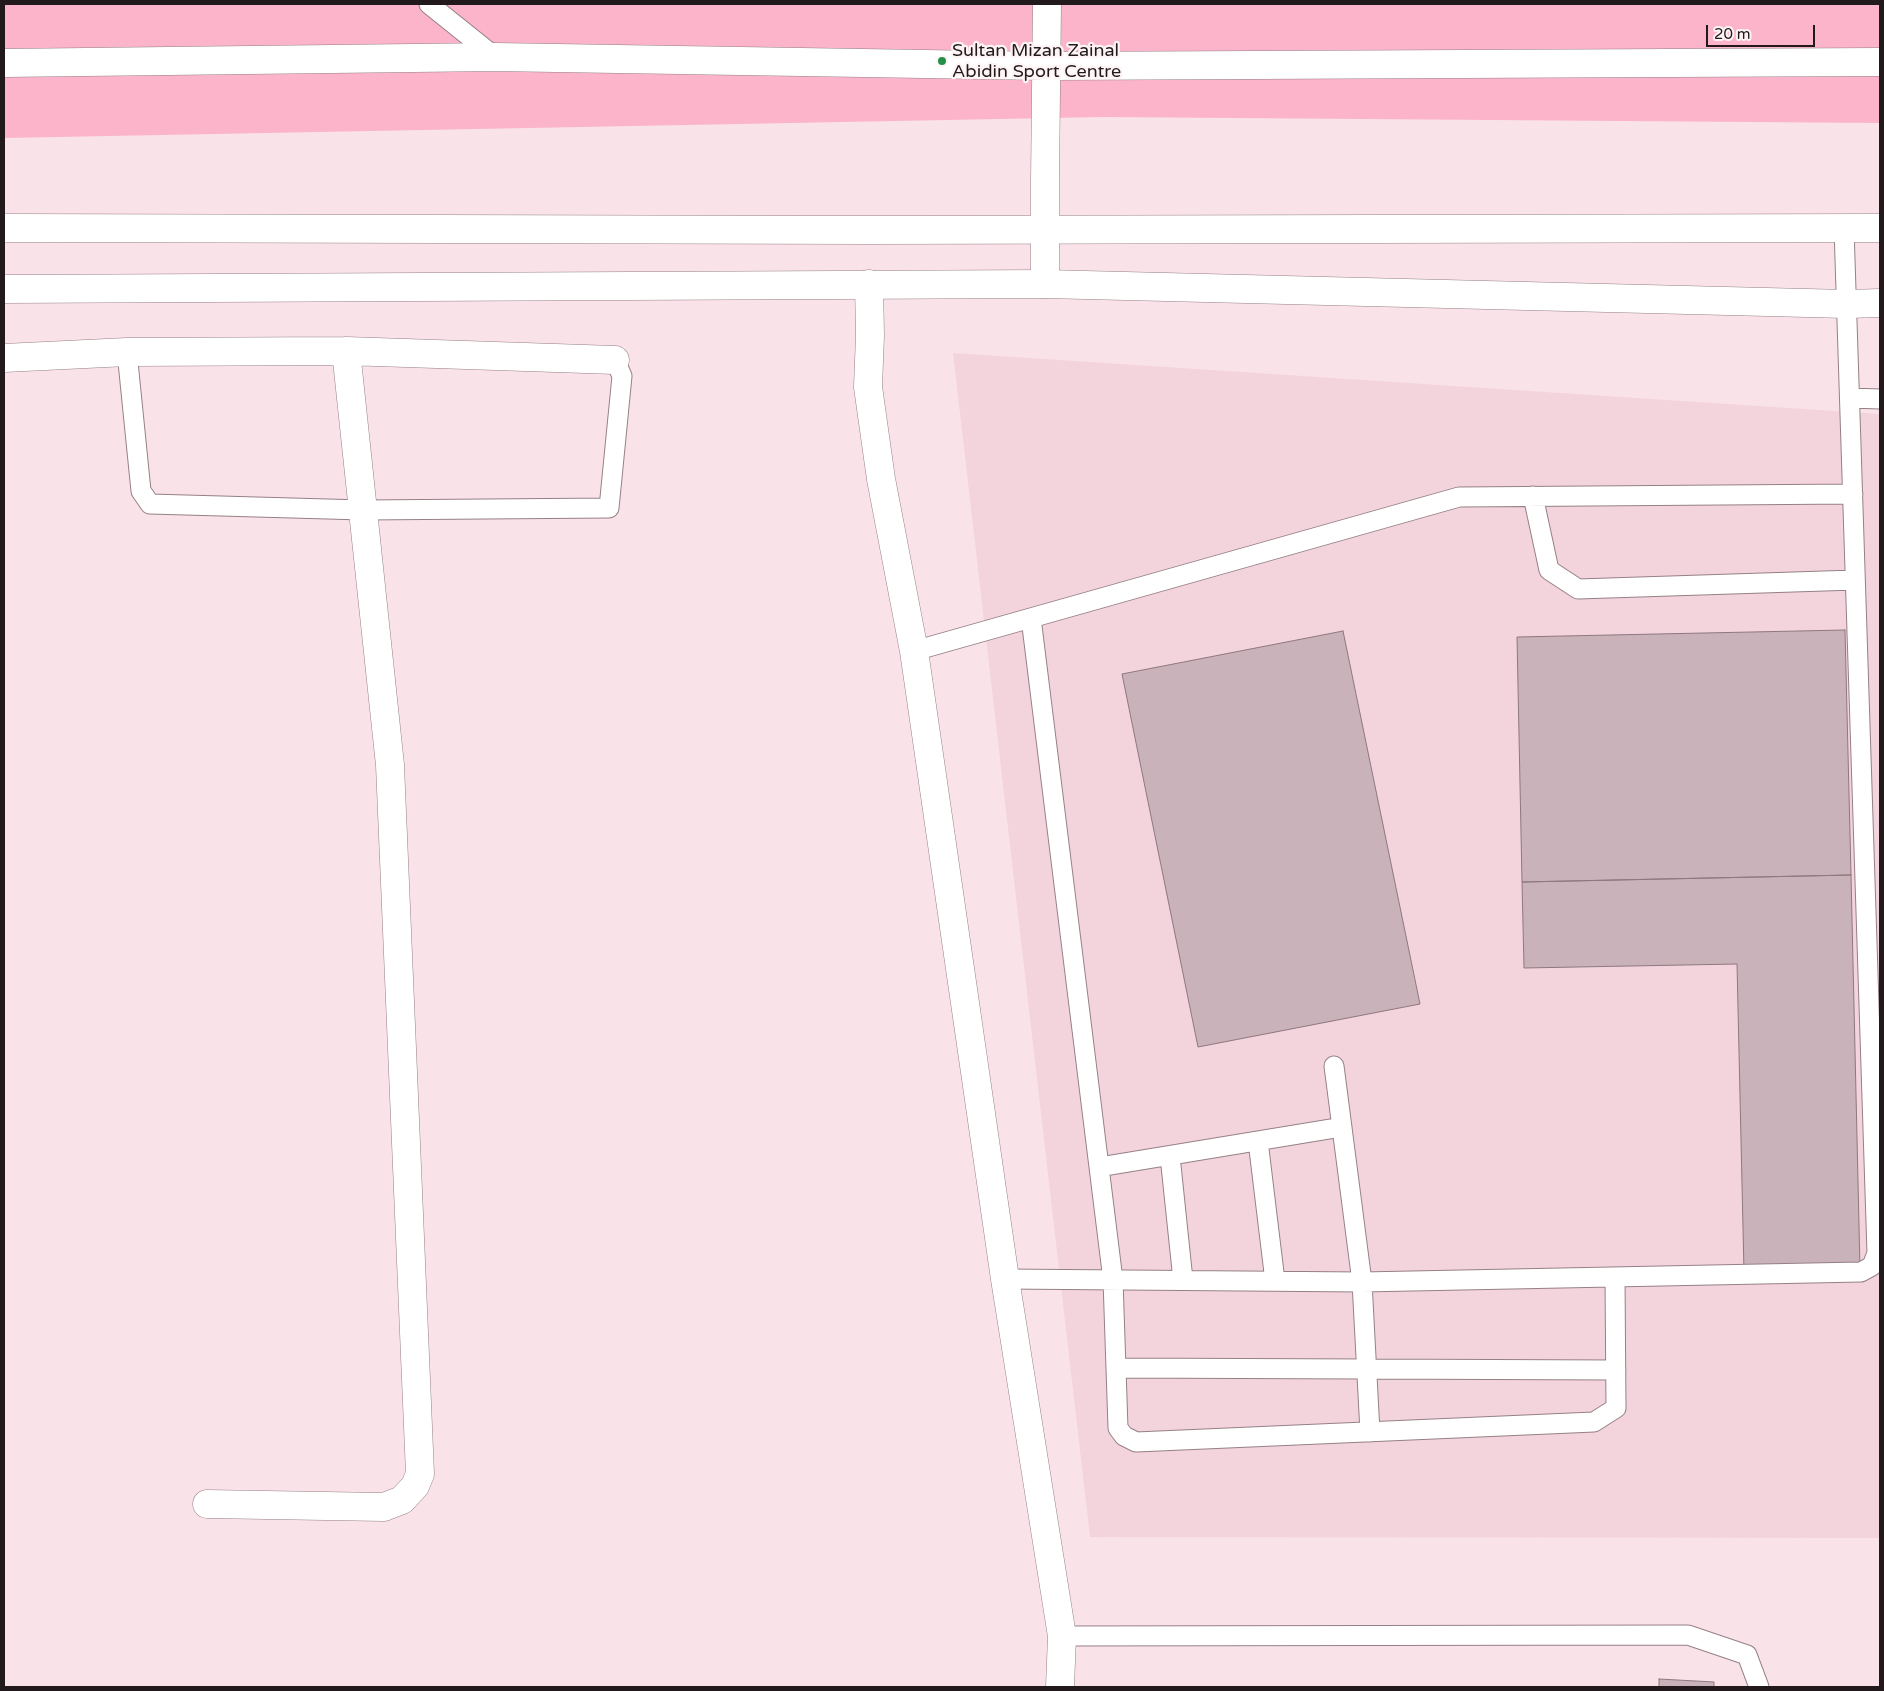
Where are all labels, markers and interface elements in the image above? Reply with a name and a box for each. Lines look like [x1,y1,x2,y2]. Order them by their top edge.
scale bar [1709,15,1818,47]
text: 20 m [1714,25,1751,43]
place label: Sultan Mizan Zainal Abidin Sport Centre [952,40,1121,82]
marker: Sultan Mizan Zainal Abidin Sport Centre [936,55,948,67]

